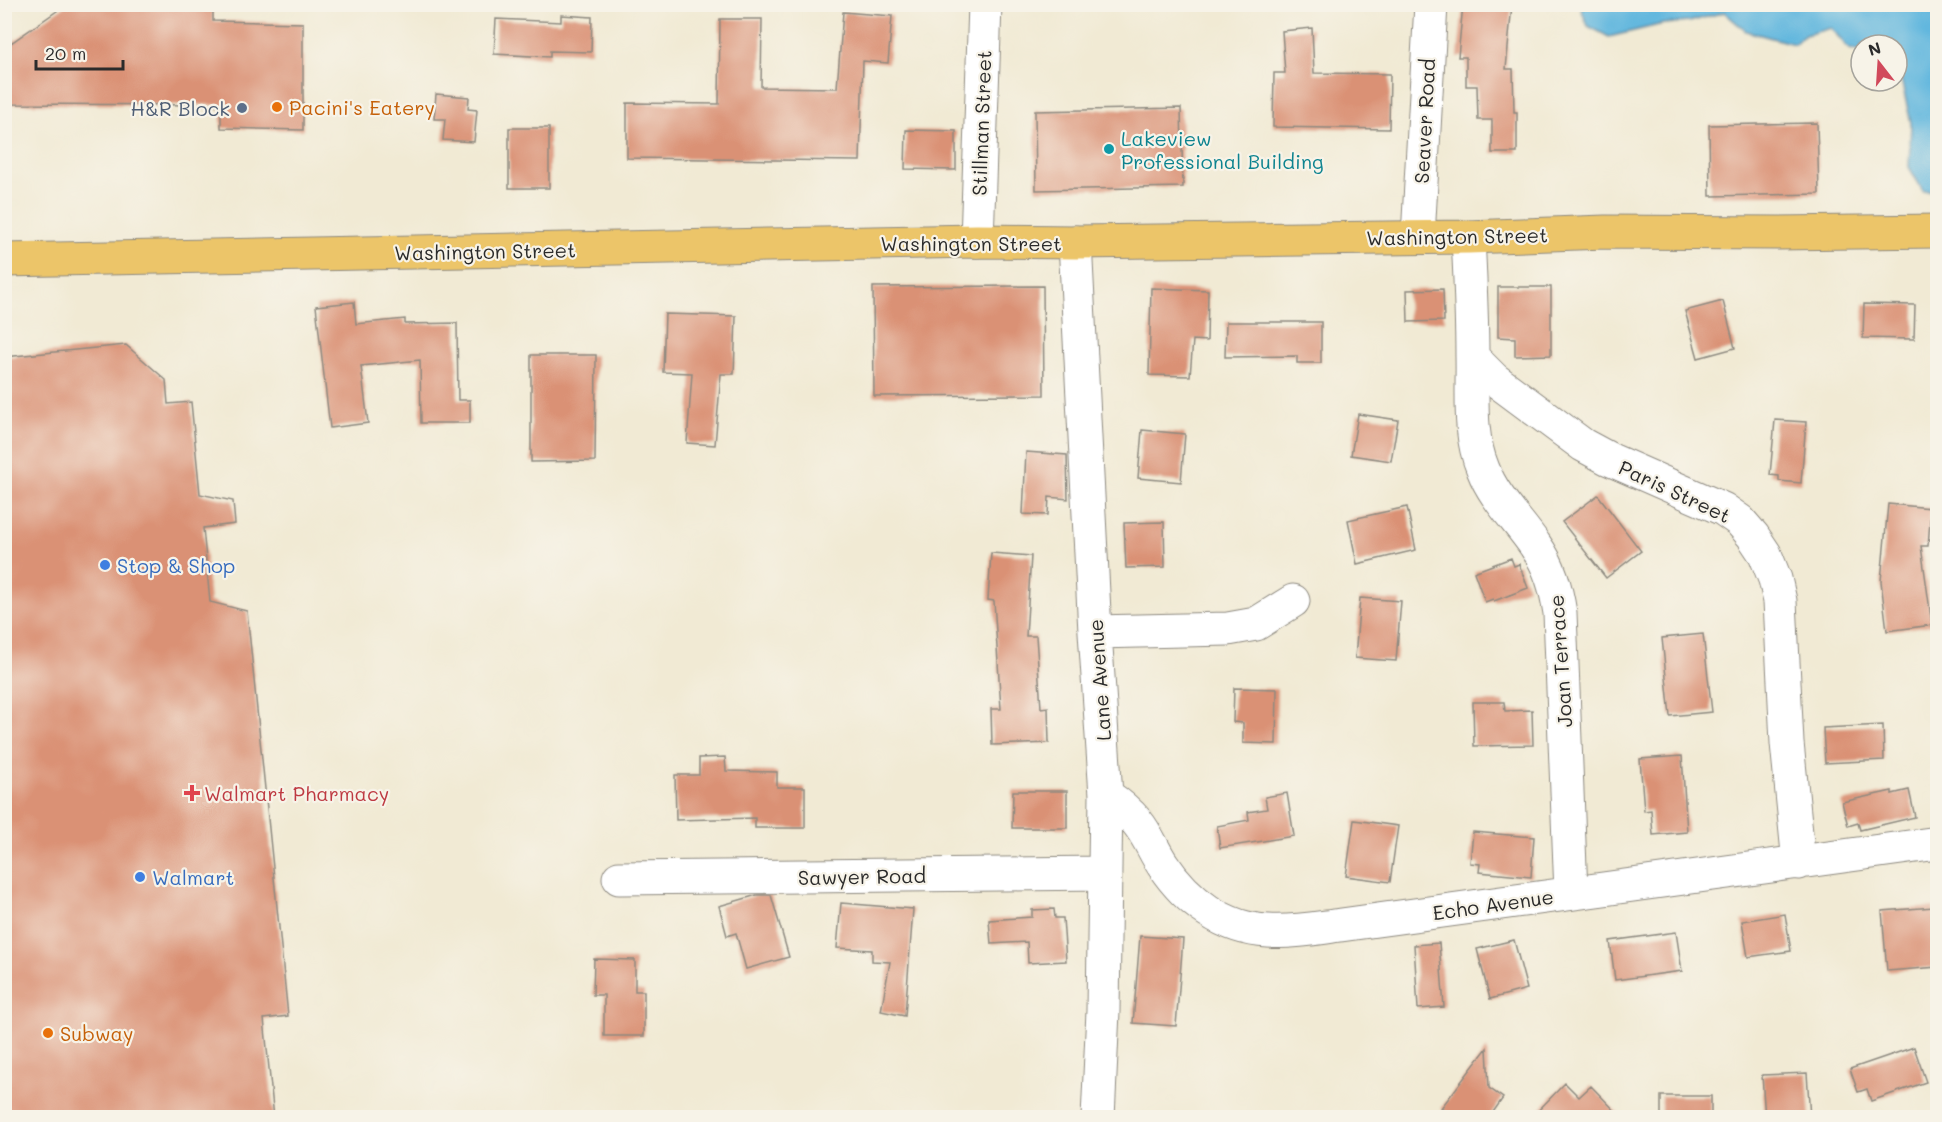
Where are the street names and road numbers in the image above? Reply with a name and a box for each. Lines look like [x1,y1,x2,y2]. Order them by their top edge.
street label: Stillman Street [965,50,997,196]
street label: Seaver Road [1408,58,1440,184]
street label: Washington Street [1366,221,1548,251]
street label: Washington Street [880,230,1062,256]
street label: Washington Street [394,236,576,266]
street label: Paris Street [1615,454,1735,528]
street label: Joan Terrace [1542,594,1578,728]
street label: Lane Avenue [1082,618,1116,742]
street label: Sawyer Road [798,862,926,890]
street label: Echo Avenue [1431,883,1555,925]

